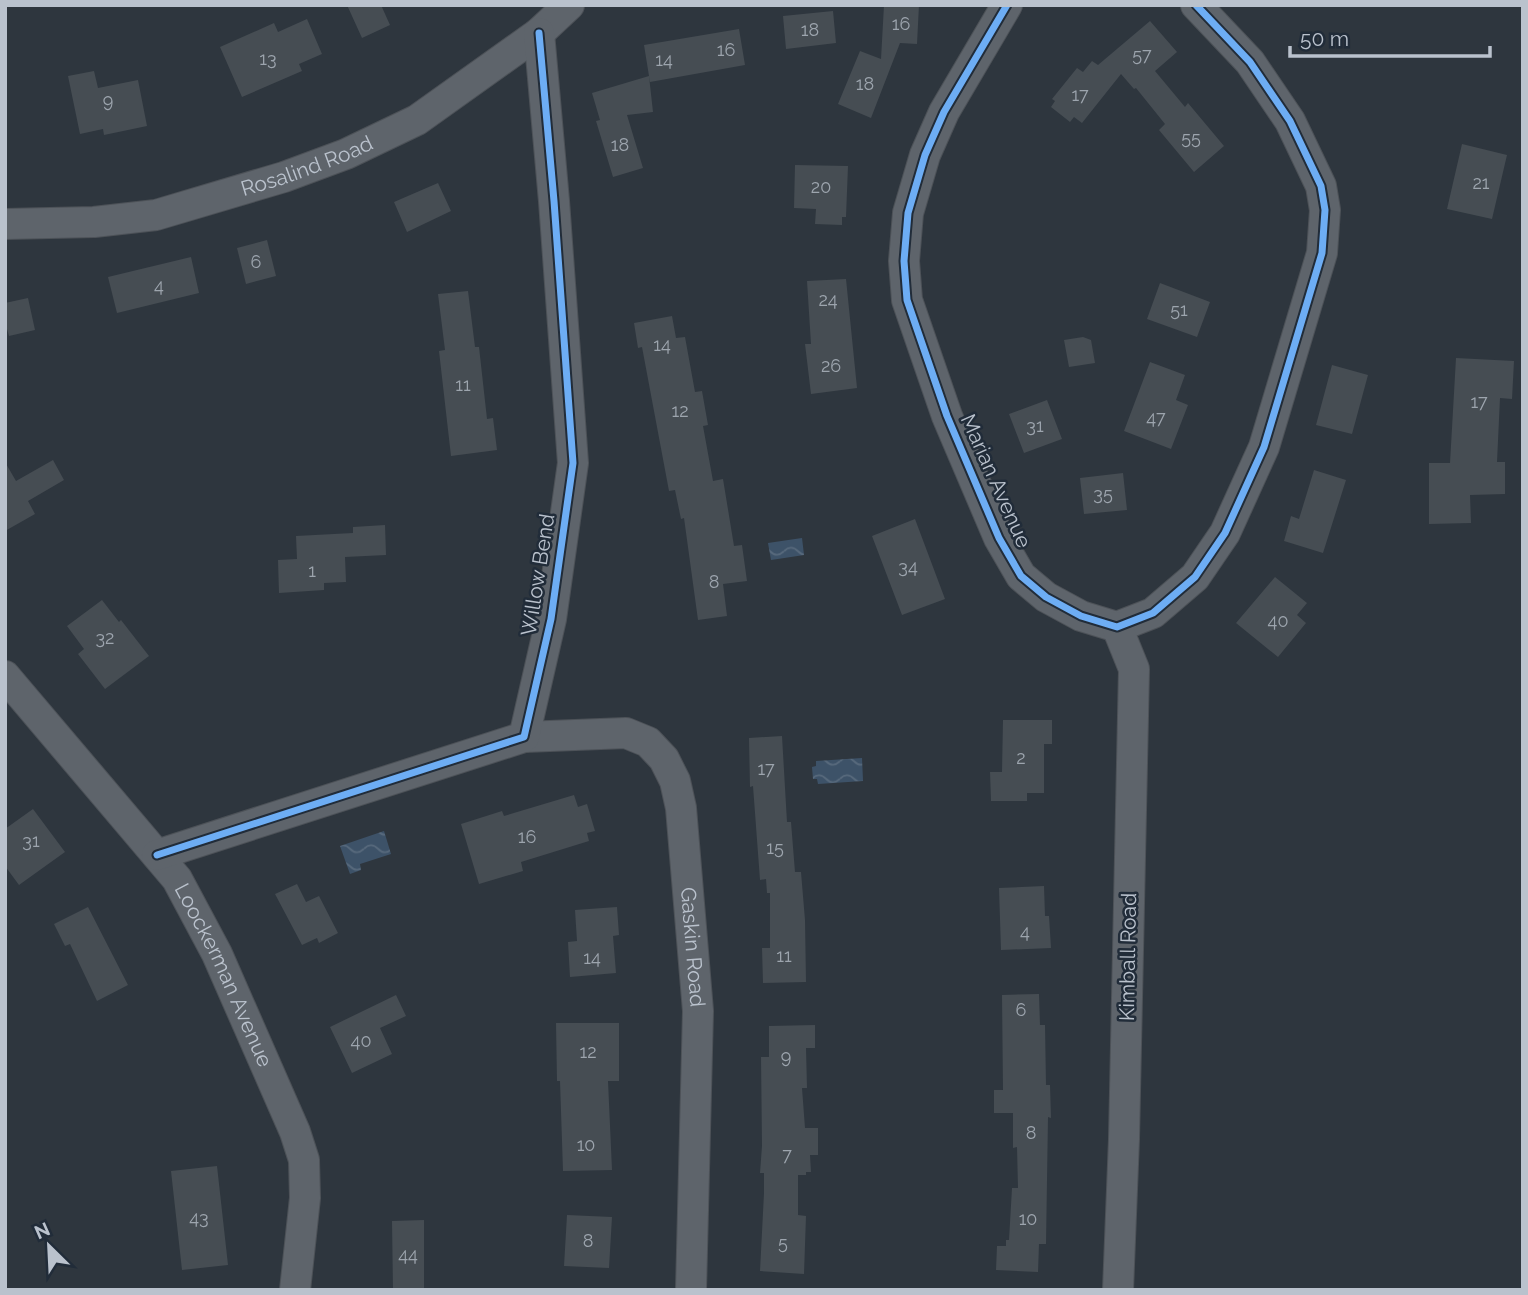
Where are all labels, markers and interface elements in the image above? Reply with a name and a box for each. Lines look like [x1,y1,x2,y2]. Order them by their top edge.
house number: 16 [892,13,910,34]
scale bar [1290,14,1490,58]
house number: 18 [801,19,819,40]
text: 50 m [1300,26,1349,51]
house number: 16 [717,39,735,60]
house number: 57 [1132,44,1152,65]
house number: 13 [259,48,277,69]
house number: 14 [655,49,673,70]
house number: 18 [856,73,874,94]
house number: 17 [1071,84,1089,105]
house number: 9 [103,90,113,111]
house number: 55 [1181,127,1201,148]
street label: Rosalind Road [238,130,377,201]
house number: 18 [611,134,629,155]
house number: 21 [1472,172,1490,193]
house number: 20 [811,176,831,197]
house number: 6 [251,251,262,272]
house number: 4 [154,275,164,296]
house number: 24 [818,289,838,310]
house number: 51 [1170,299,1188,320]
house number: 14 [653,334,671,355]
house number: 26 [821,355,841,376]
house number: 11 [455,374,471,395]
house number: 17 [1470,391,1488,412]
house number: 12 [671,400,689,421]
house number: 47 [1146,407,1166,428]
street label: Marian Avenue [956,410,1037,552]
house number: 31 [1026,415,1044,436]
house number: 35 [1093,483,1113,504]
street label: Willow Bend [515,512,560,638]
house number: 34 [898,556,918,577]
house number: 1 [308,560,316,581]
house number: 8 [709,571,719,592]
house number: 40 [1268,610,1288,631]
house number: 32 [96,627,115,648]
house number: 2 [1016,747,1026,768]
house number: 17 [757,758,775,779]
house number: 16 [518,826,536,847]
house number: 31 [22,830,40,851]
house number: 15 [766,837,784,858]
street label: Loockerman Avenue [170,879,278,1071]
street label: Gaskin Road [676,886,711,1008]
street label: Kimball Road [1114,893,1141,1021]
house number: 4 [1020,921,1030,942]
house number: 11 [776,945,792,966]
house number: 14 [583,947,601,968]
house number: 6 [1016,999,1027,1020]
house number: 40 [351,1030,371,1051]
house number: 12 [579,1041,597,1062]
house number: 9 [781,1046,791,1067]
house number: 8 [1026,1122,1036,1143]
house number: 10 [577,1134,595,1155]
house number: 7 [782,1144,792,1165]
house number: 43 [189,1207,209,1228]
house number: 10 [1019,1208,1037,1229]
north arrow [14,1211,84,1281]
text: N [31,1217,53,1243]
house number: 8 [583,1230,593,1251]
house number: 5 [778,1232,788,1253]
house number: 44 [398,1244,418,1265]

